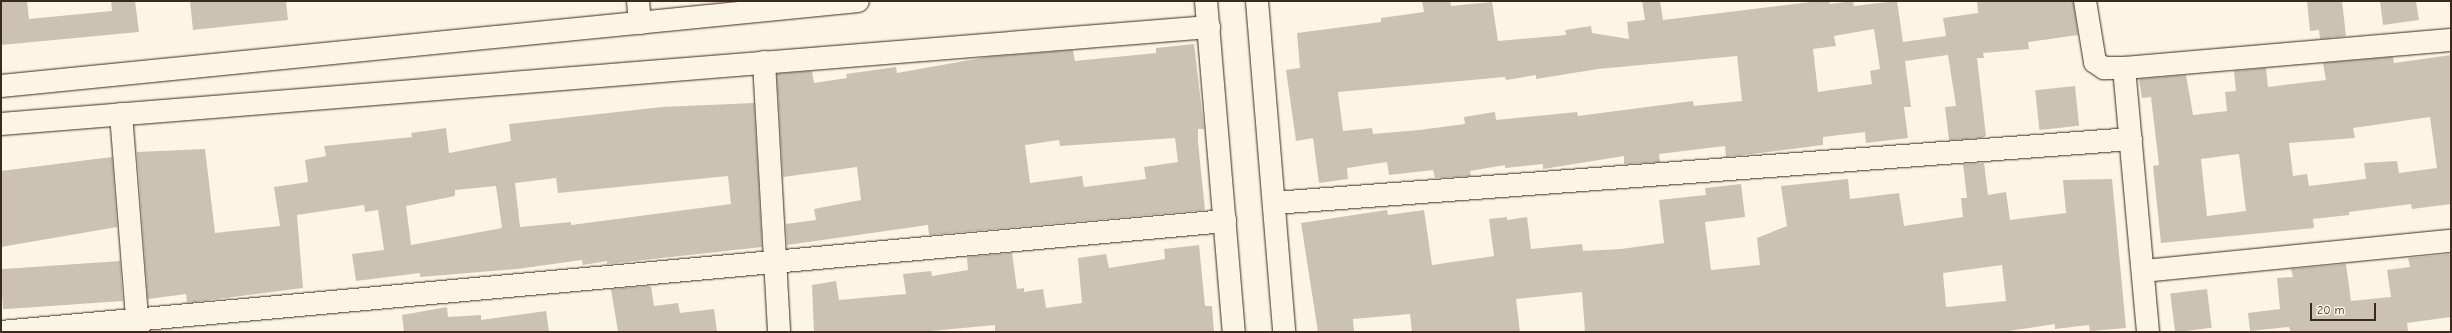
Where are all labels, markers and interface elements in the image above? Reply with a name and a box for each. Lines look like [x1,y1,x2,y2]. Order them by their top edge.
scale bar [2312,295,2378,321]
text: 20 m [2317,303,2345,317]

